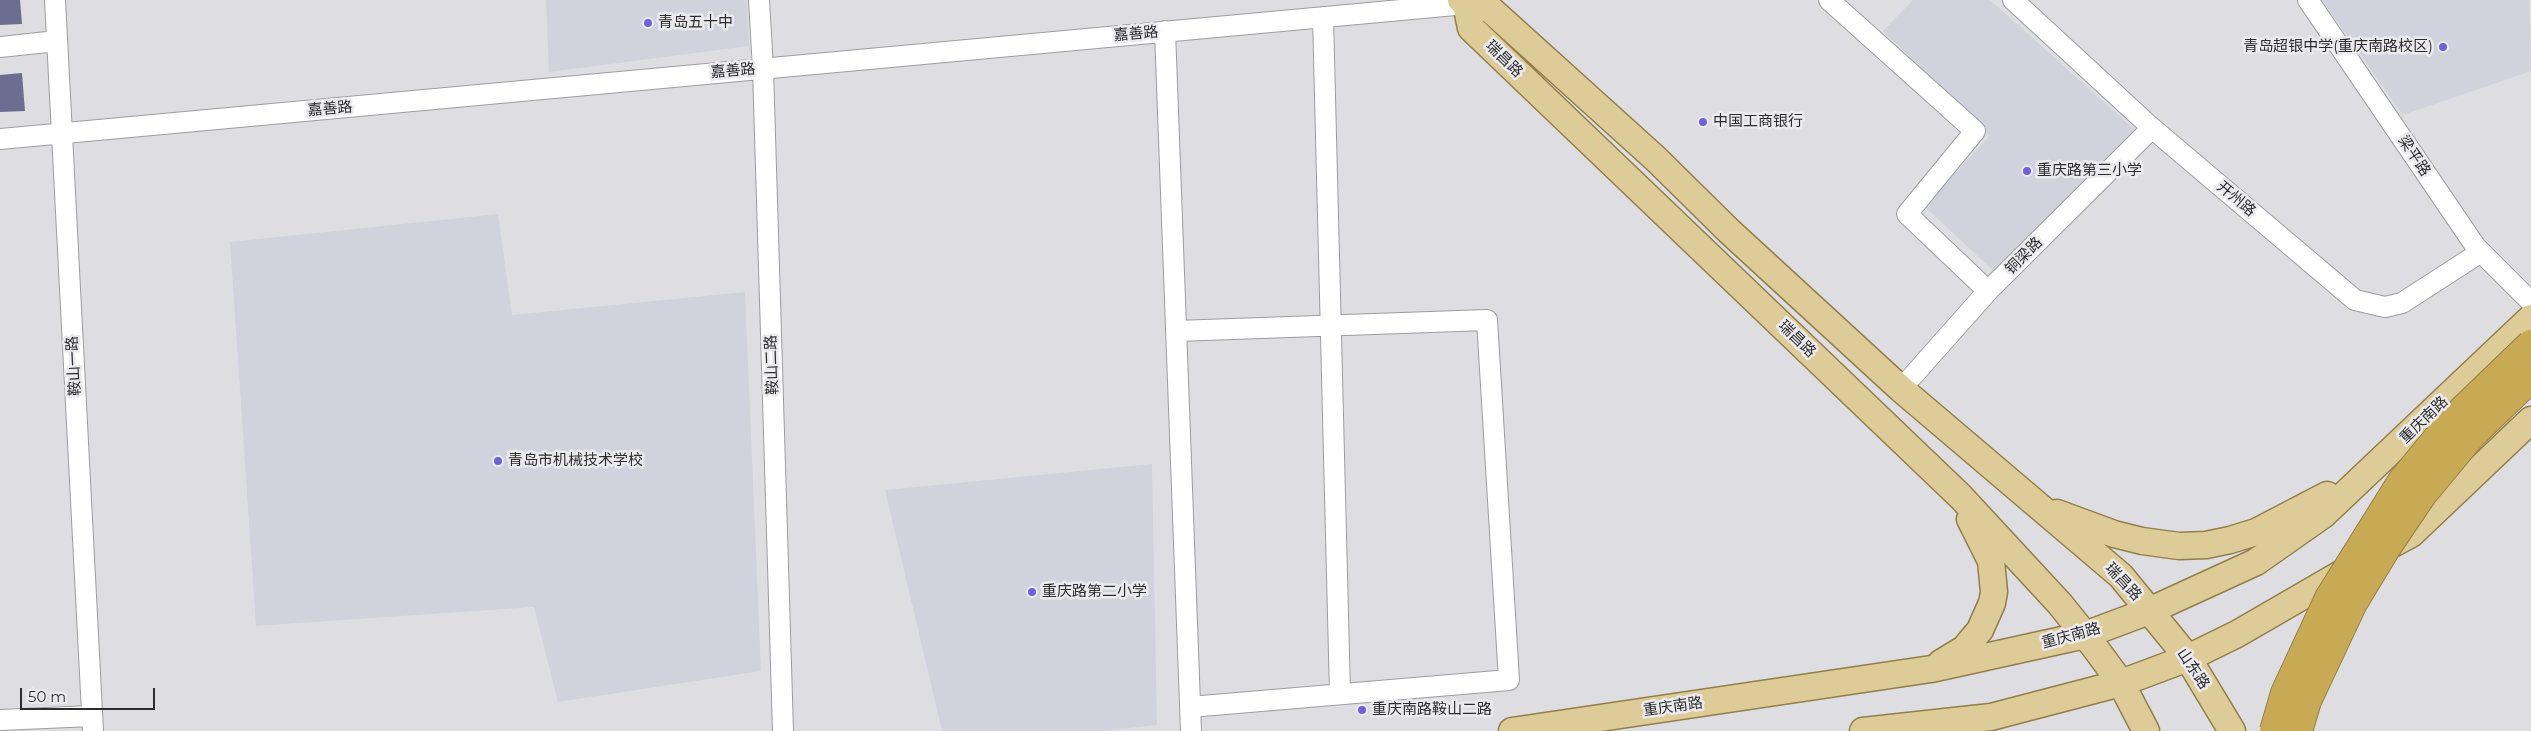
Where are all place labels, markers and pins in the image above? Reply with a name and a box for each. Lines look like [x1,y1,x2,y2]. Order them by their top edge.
place label: 青岛五十中 [658,14,733,32]
marker: 青岛五十中 [642,17,654,29]
place label: 青岛超银中学(重庆南路校区) [2243,38,2433,56]
marker: 青岛超银中学(重庆南路校区) [2437,41,2449,53]
place label: 中国工商银行 [1713,113,1803,131]
marker: 中国工商银行 [1697,116,1709,128]
place label: 重庆路第三小学 [2037,162,2142,180]
marker: 重庆路第三小学 [2021,165,2033,177]
place label: 青岛市机械技术学校 [508,452,643,470]
marker: 青岛市机械技术学校 [492,455,504,467]
place label: 重庆路第二小学 [1042,583,1147,601]
marker: 重庆路第二小学 [1026,586,1038,598]
place label: 重庆南路鞍山二路 [1372,701,1492,719]
marker: 重庆南路鞍山二路 [1356,704,1368,716]

